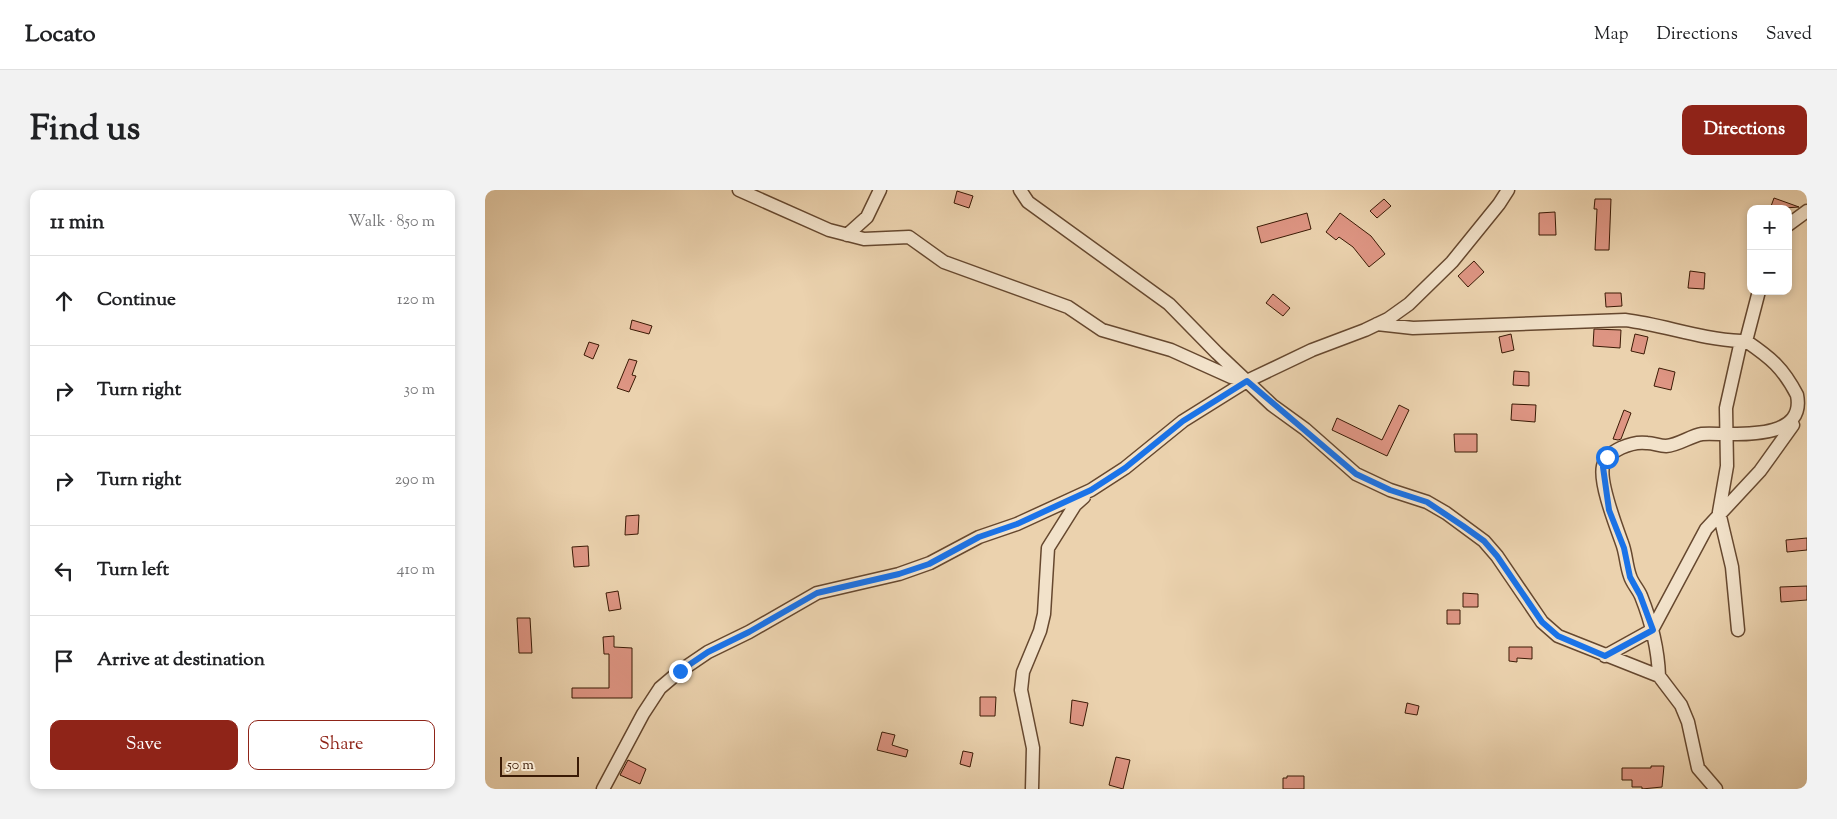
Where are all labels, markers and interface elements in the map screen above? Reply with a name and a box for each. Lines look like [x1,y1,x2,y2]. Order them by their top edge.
text: Locato [25,18,96,52]
text: Map [1594,22,1629,48]
text: Directions [1657,22,1738,48]
text: Saved [1766,22,1812,48]
text: Find us [30,105,140,156]
button: Directions [1682,105,1807,155]
map controls [1747,205,1792,295]
button: + [1747,205,1792,250]
text: 11 min [50,208,105,238]
text: Walk · 850 m [348,211,435,234]
button: − [1747,250,1792,295]
icon: ahead [50,287,78,315]
text: Continue [97,287,176,314]
text: 120 m [397,289,435,312]
icon: right [50,377,78,405]
text: Turn right [97,377,181,404]
text: 30 m [404,379,435,402]
route start [1596,446,1619,469]
icon: right [50,467,78,495]
text: Turn right [97,467,181,494]
text: 290 m [395,469,435,492]
icon: left [50,557,78,585]
text: Turn left [97,557,169,584]
text: 410 m [397,559,435,582]
icon: arrive [50,647,78,675]
text: Arrive at destination [97,647,265,674]
route end [669,660,692,683]
button: Save [50,720,238,770]
button: Share [248,720,435,770]
scale bar [500,754,579,777]
text: 50 m [507,756,534,776]

